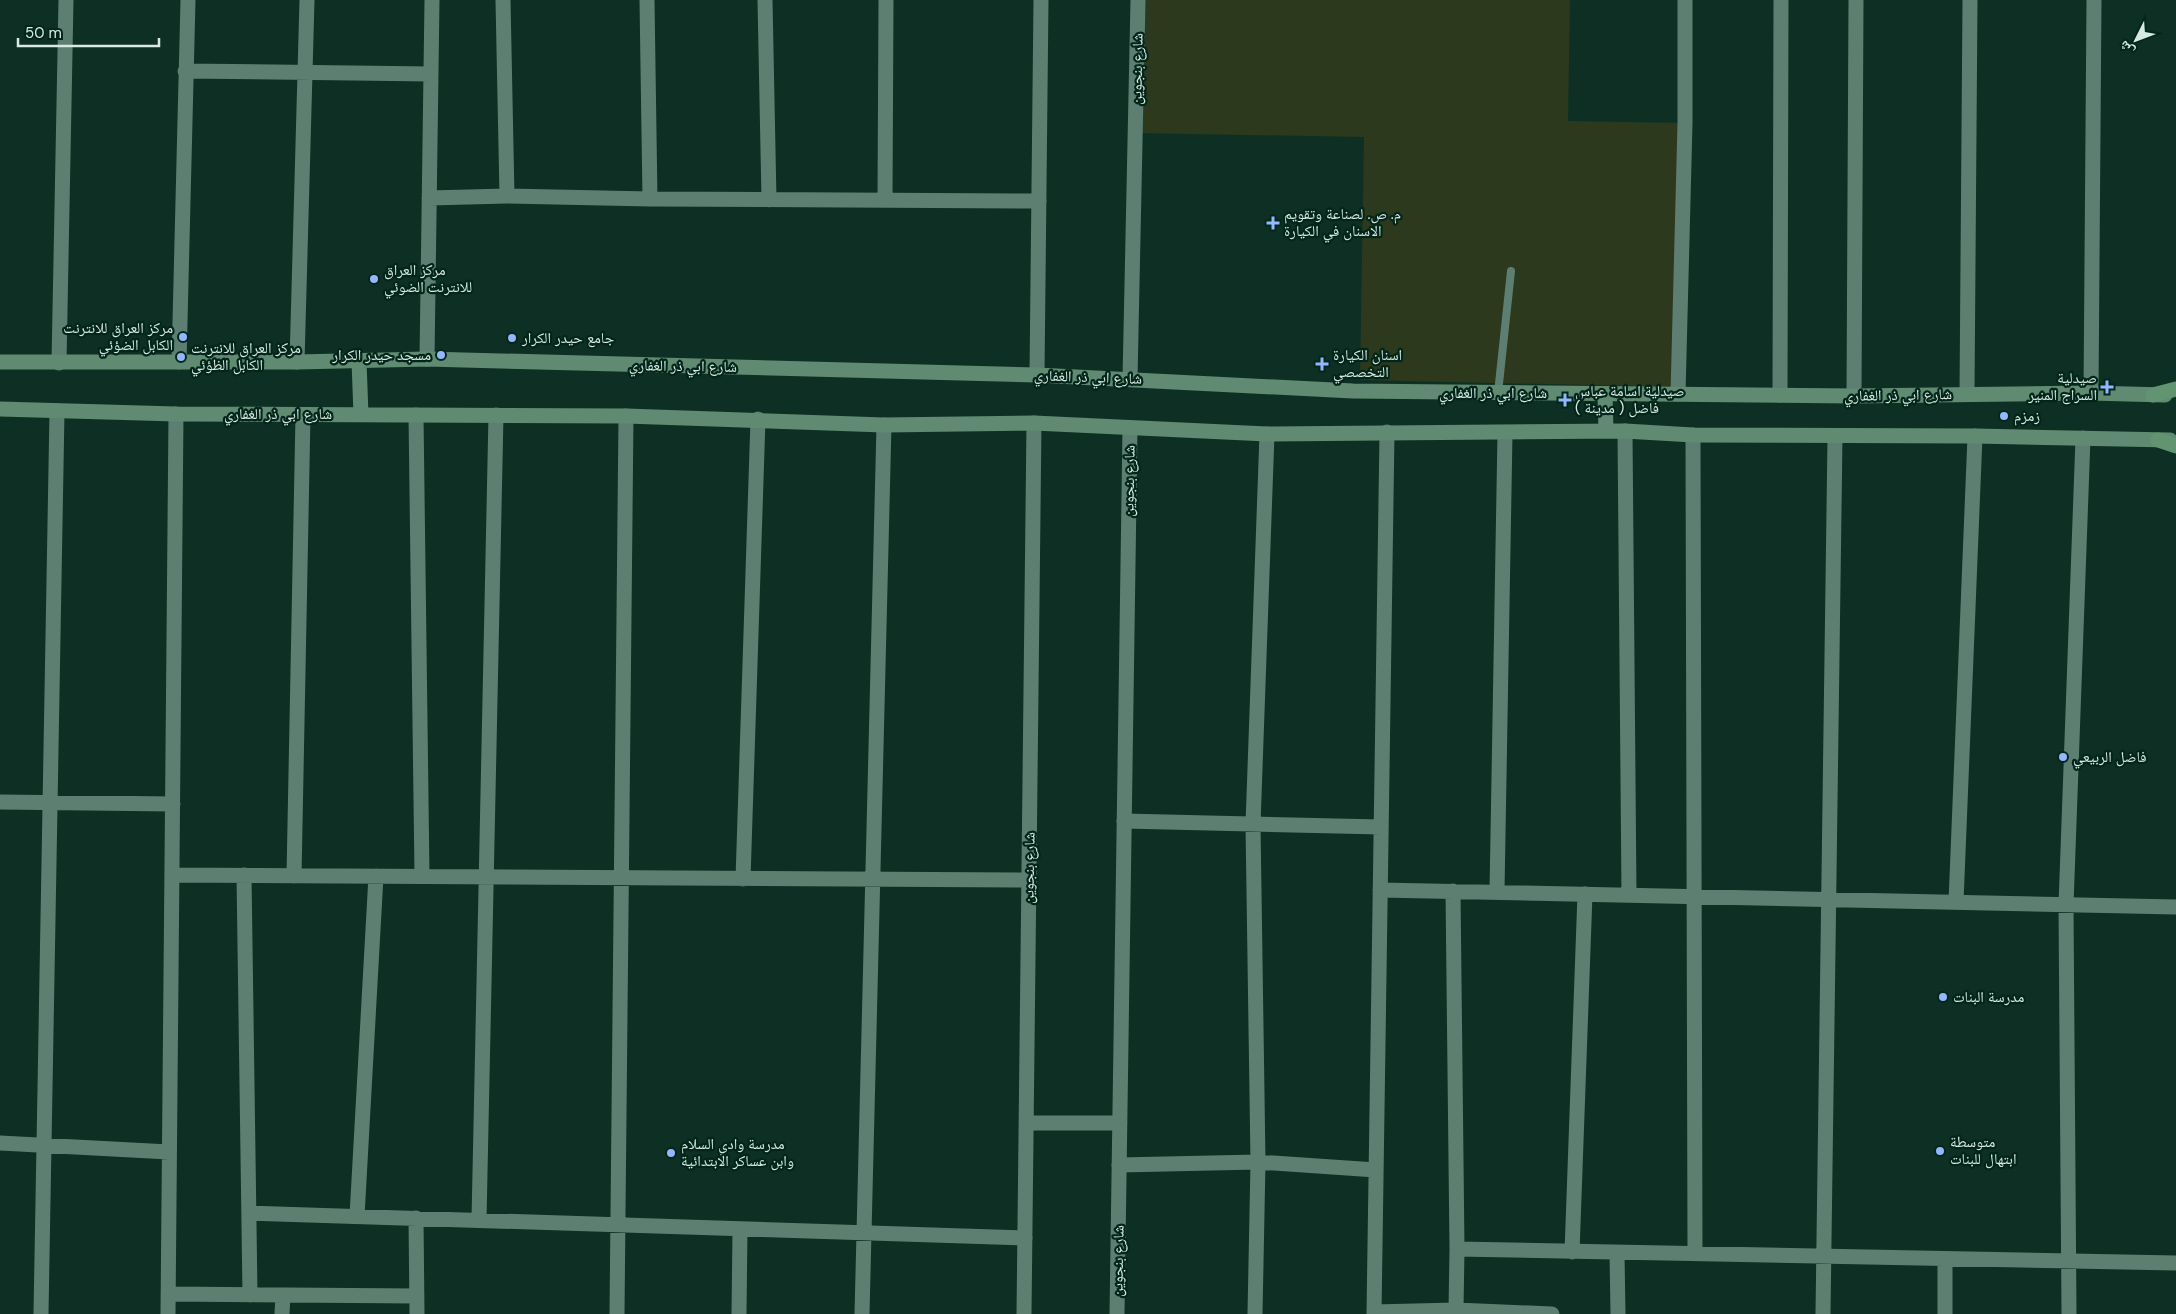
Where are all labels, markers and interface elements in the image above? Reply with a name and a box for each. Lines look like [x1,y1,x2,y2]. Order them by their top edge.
scale bar [18,15,159,47]
north arrow [2111,15,2161,65]
text: 50 m [25,23,62,43]
street label: شارع بنجوين [1126,33,1148,105]
text: ش [2115,37,2138,60]
place label: م. ص. لصناعة وتقويم الاسنان في الكيارة [1284,204,1401,243]
marker: م. ص. لصناعة وتقويم الاسنان في الكيارة [1266,216,1280,230]
place label: مركز العراق للانترنت الضوئي [384,260,472,299]
marker: مركز العراق للانترنت الضوئي [368,273,380,285]
place label: مركز العراق للانترنت الكابل الضؤئي [63,318,173,357]
place label: جامع حيدر الكرار [521,328,615,348]
marker: مركز العراق للانترنت الكابل الضؤئي [177,331,189,343]
marker: جامع حيدر الكرار [506,332,518,344]
place label: مركز العراق للانترنت الكابل الظؤئي [191,338,301,377]
place label: مسجد حيدر الكرار [331,345,431,365]
place label: اسنان الكيارة التخصصي [1333,345,1402,384]
marker: مسجد حيدر الكرار [435,349,447,361]
marker: مركز العراق للانترنت الكابل الظؤئي [175,351,187,363]
street label: شارع ابي ذر الغفاري [629,355,737,379]
marker: اسنان الكيارة التخصصي [1315,357,1329,371]
street label: شارع ابي ذر الغفاري [1034,365,1142,391]
place label: صيدلية السراج المنير [2027,368,2097,405]
place label: صيدلية اسامة عباس فاضل ( مدينة ) [1575,381,1684,418]
marker: صيدلية السراج المنير [2101,381,2113,393]
street label: شارع ابي ذر الغفاري [1439,383,1547,405]
street label: شارع ابي ذر الغفاري [1844,384,1952,408]
marker: صيدلية اسامة عباس فاضل ( مدينة ) [1559,394,1571,406]
street label: شارع ابي ذر الغفاري [224,404,332,426]
place label: زمزم [2014,406,2040,426]
marker: زمزم [1998,410,2010,422]
street label: شارع بنجوين [1118,445,1140,517]
place label: فاضل الربيعي [2073,747,2147,769]
marker: فاضل الربيعي [2057,751,2069,763]
street label: شارع بنجوين [1018,832,1040,904]
place label: مدرسة البنات [1953,987,2024,1007]
marker: مدرسة البنات [1937,991,1949,1003]
place label: متوسطة ابتهال للبنات [1950,1132,2017,1169]
place label: مدرسة وادي السلام وابن عساكر الابتدائية [681,1134,794,1171]
marker: متوسطة ابتهال للبنات [1934,1145,1946,1157]
marker: مدرسة وادي السلام وابن عساكر الابتدائية [665,1147,677,1159]
street label: شارع بنجوين [1107,1225,1129,1297]

